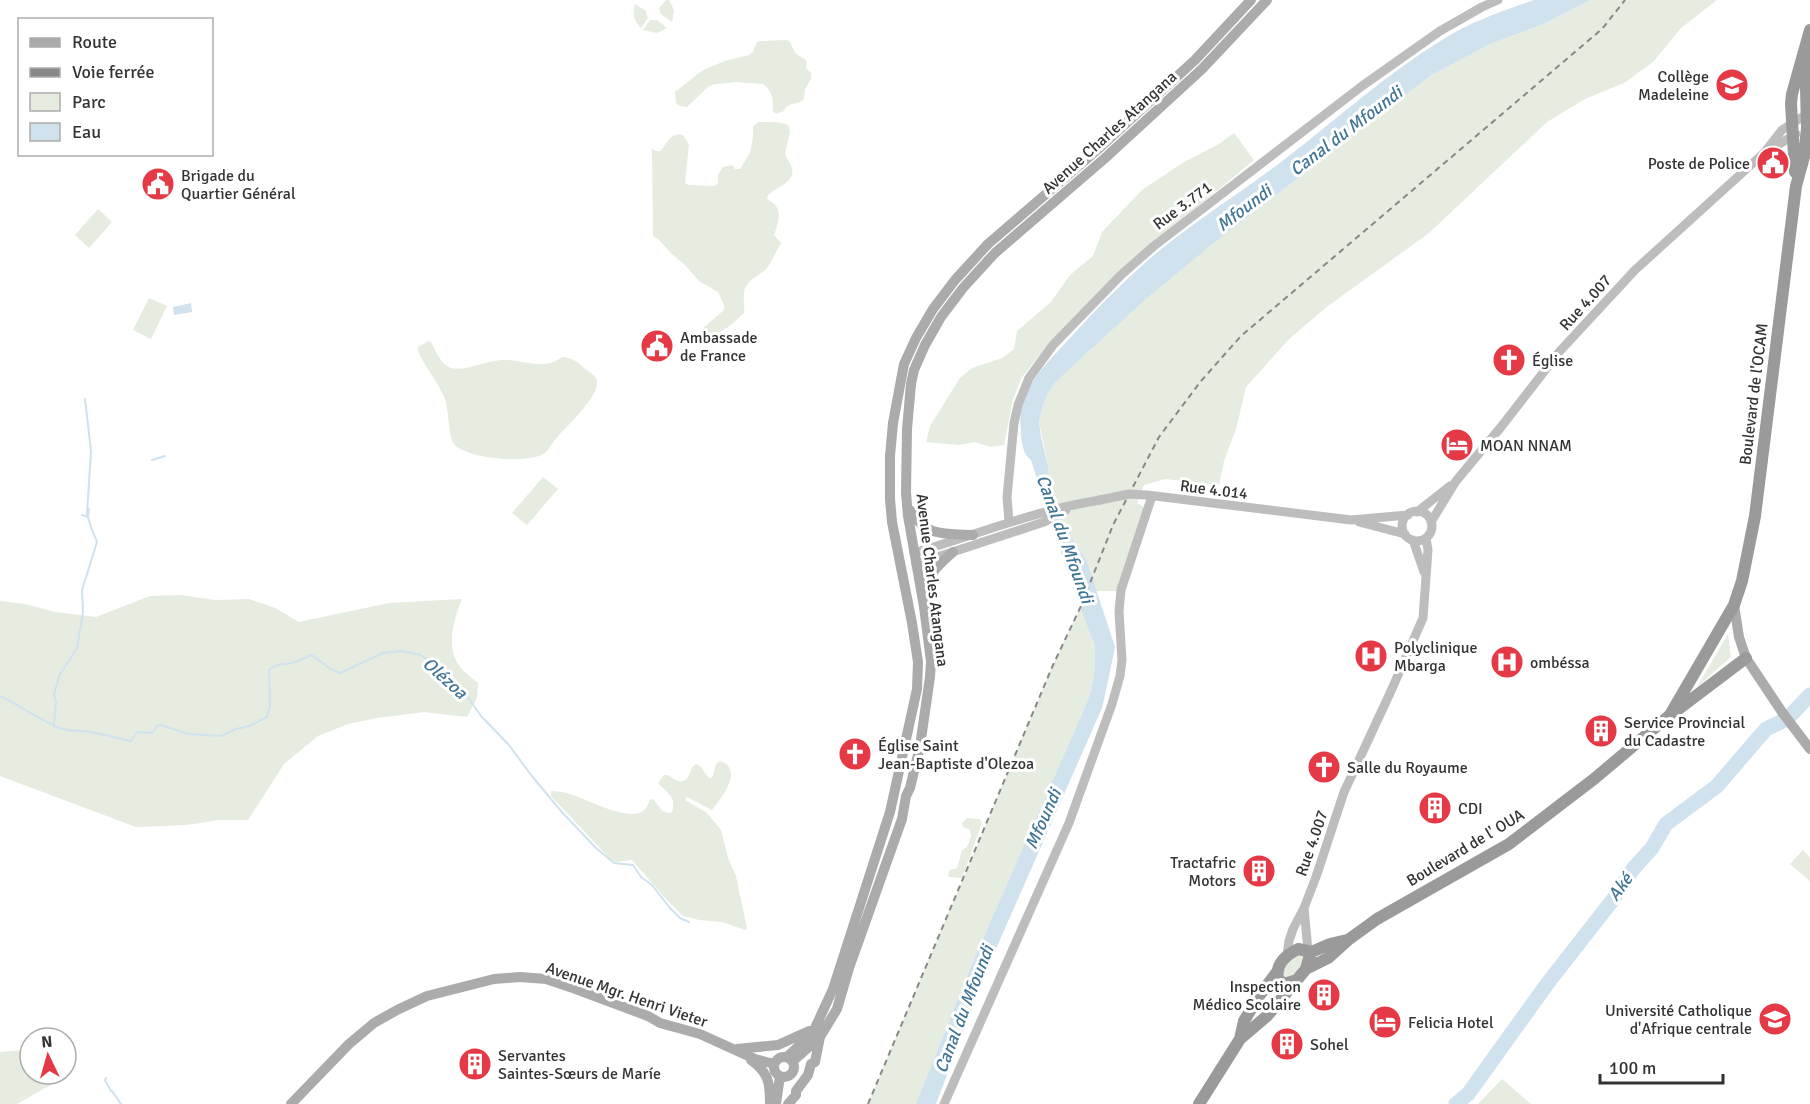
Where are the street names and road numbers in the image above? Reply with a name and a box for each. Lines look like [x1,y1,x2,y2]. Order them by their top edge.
street label: Avenue Charles Atangana [1038,67,1181,199]
street label: Rue 3.771 [1149,177,1216,234]
street label: Rue 4.007 [1555,271,1616,335]
street label: Boulevard de l'OCAM [1735,322,1773,466]
street label: Rue 4.014 [1179,476,1249,504]
street label: Avenue Charles Atangana [911,492,953,668]
street label: Boulevard de l' OUA [1403,805,1528,891]
street label: Rue 4.007 [1291,808,1333,879]
street label: Avenue Mgr. Henri Vieter [543,958,710,1032]

